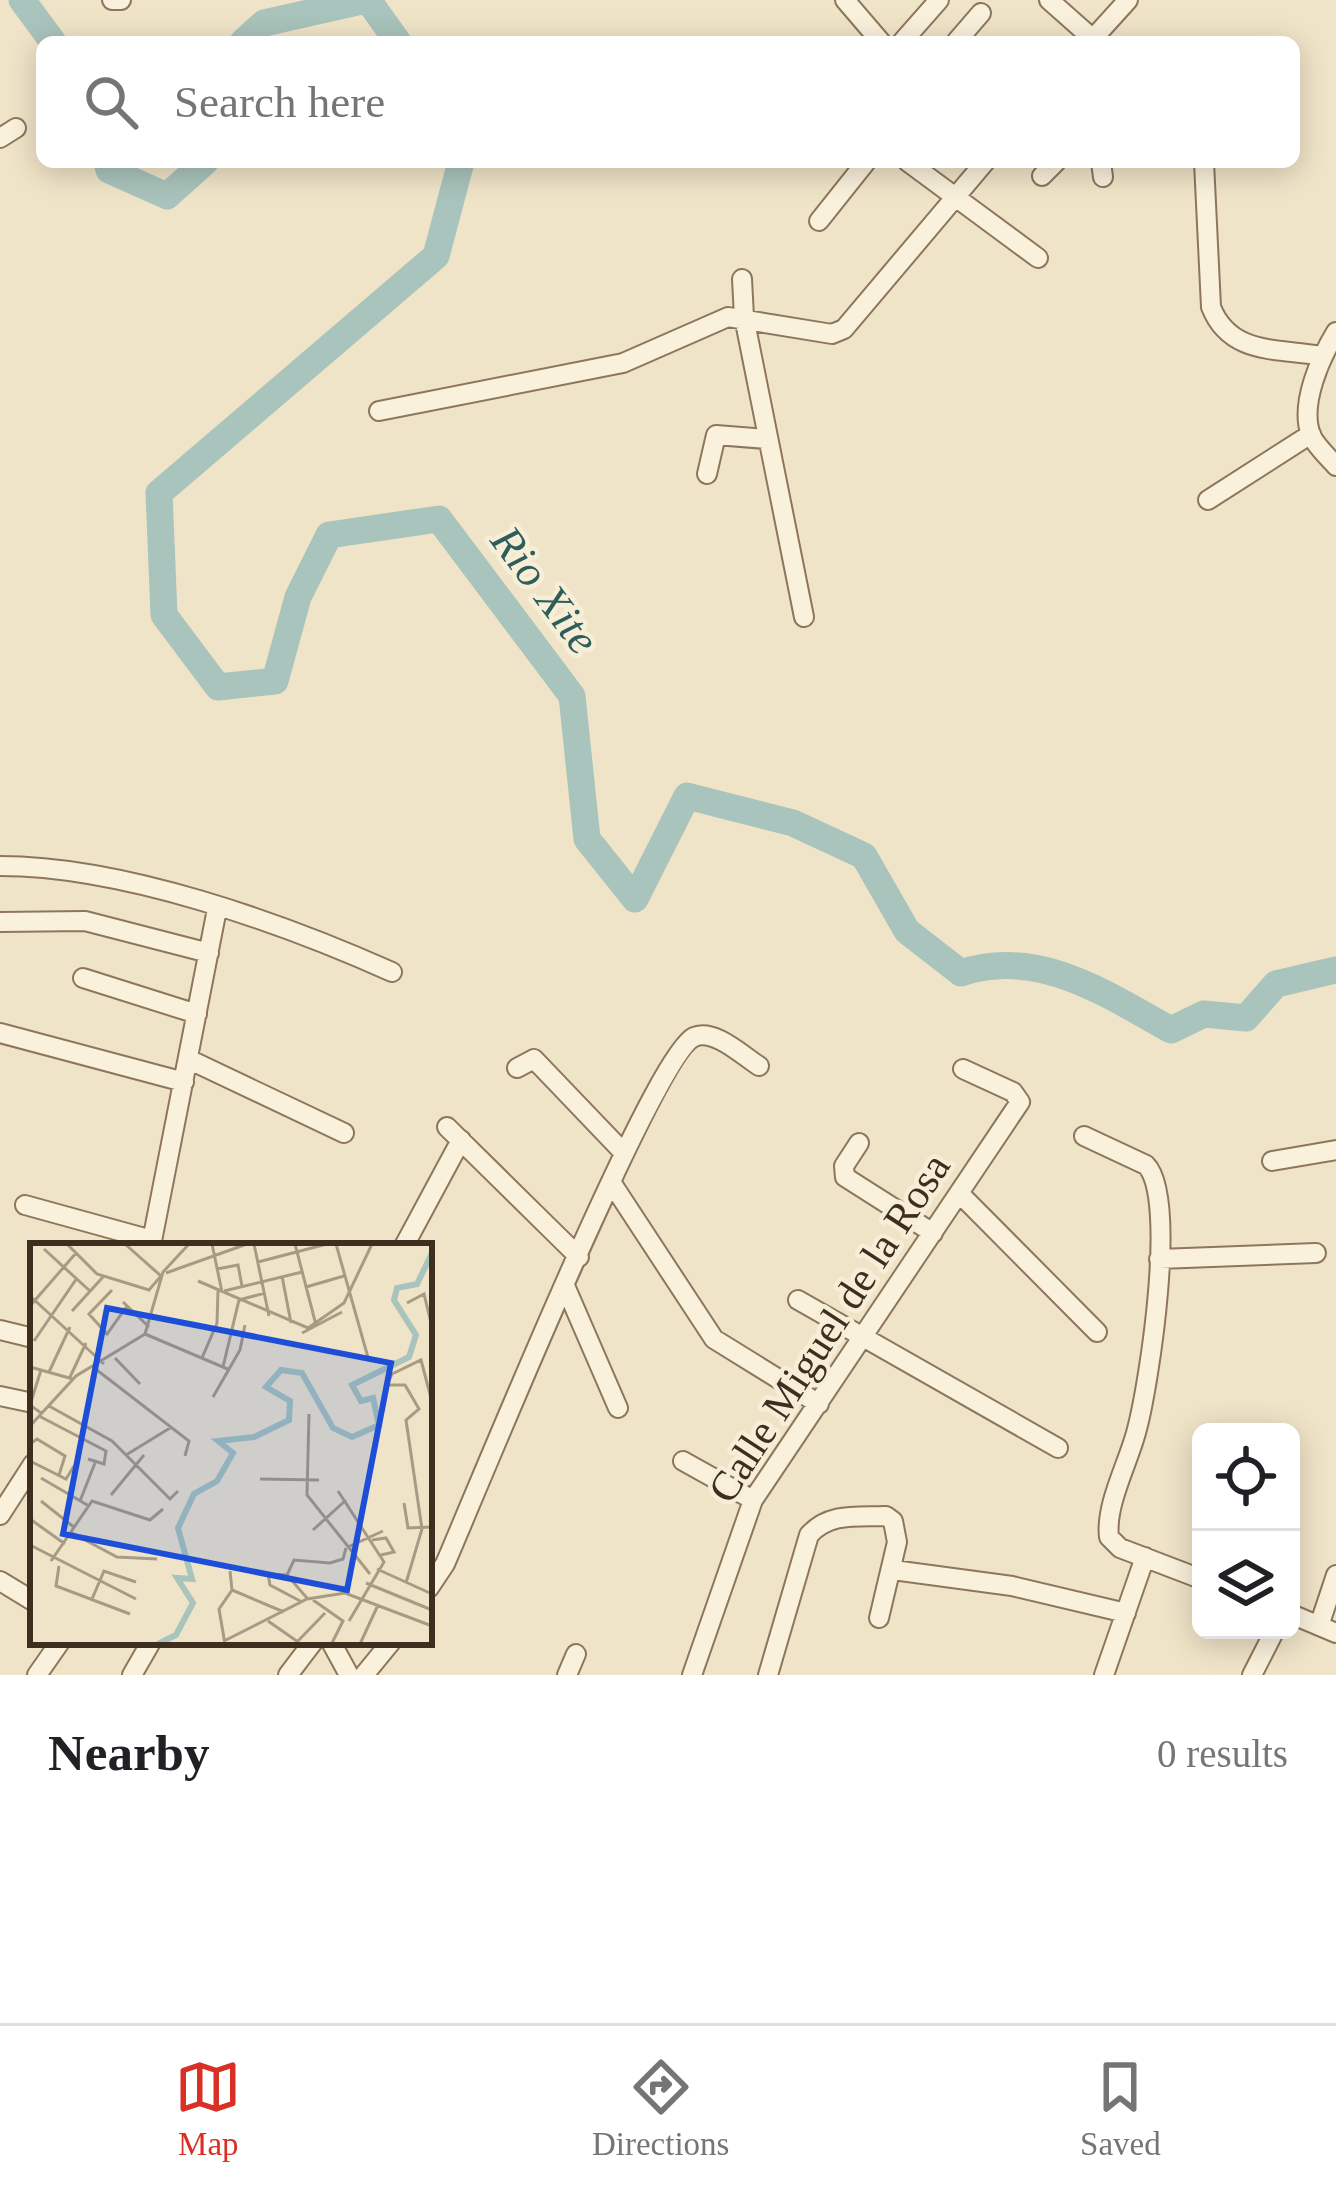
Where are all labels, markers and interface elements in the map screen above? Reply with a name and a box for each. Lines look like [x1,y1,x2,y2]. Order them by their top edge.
search box [36,36,1300,168]
icon: search [78,69,144,135]
text: Search here [174,77,385,127]
water label: Rio Xite [480,516,609,663]
street label: Calle Miguel de la Rosa [699,1145,959,1511]
inset map [30,1243,432,1645]
map controls [1192,1423,1300,1639]
button: locate [1192,1423,1300,1531]
button: layers [1192,1531,1300,1639]
text: Nearby [48,1725,209,1781]
text: 0 results [1157,1732,1288,1775]
tab: Map [175,2054,241,2163]
tab: Directions [592,2054,729,2163]
tab: Saved [1080,2054,1161,2163]

